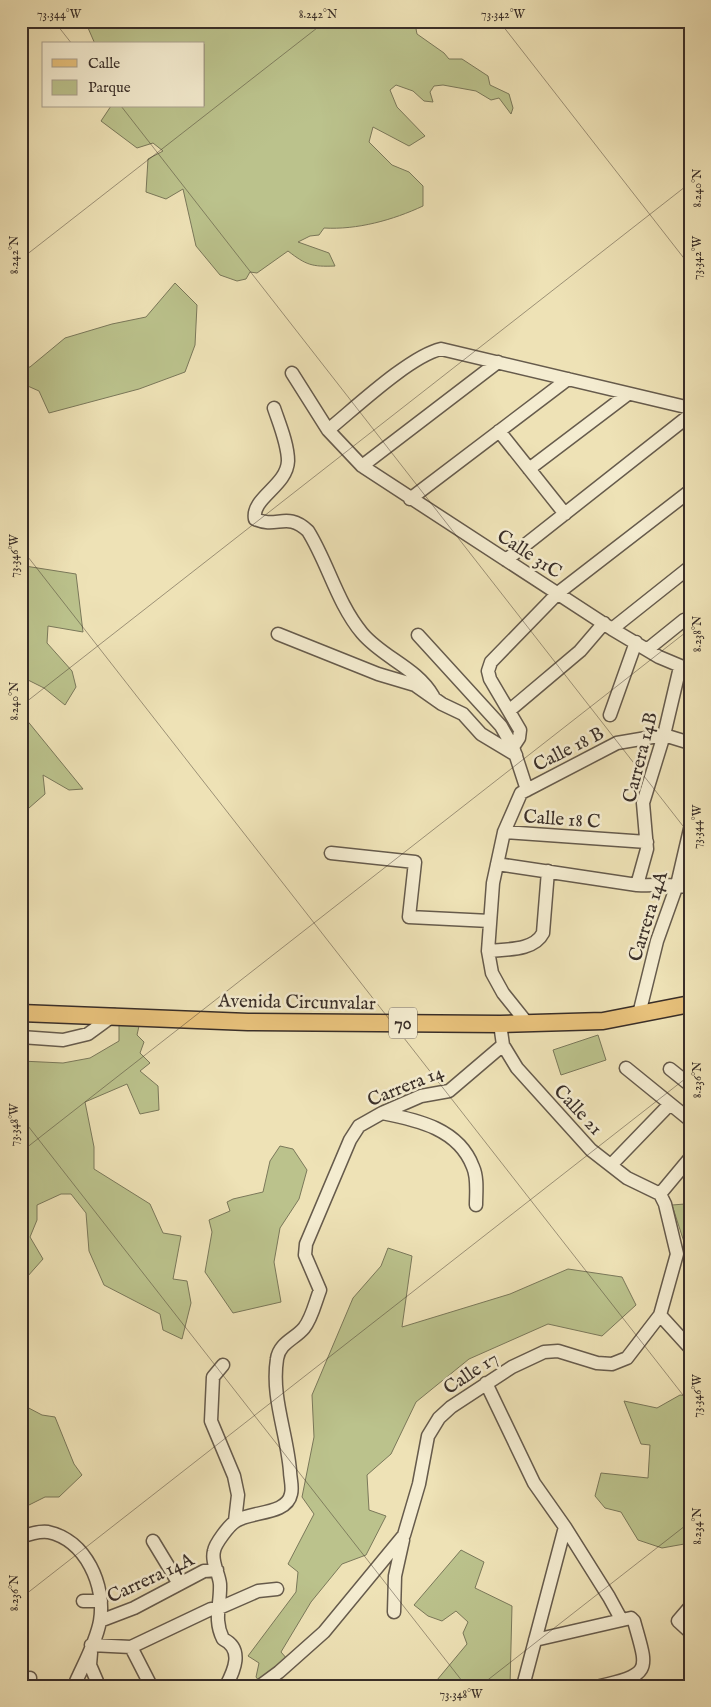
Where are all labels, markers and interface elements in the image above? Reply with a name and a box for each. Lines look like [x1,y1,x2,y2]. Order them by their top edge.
text: 73.344°W [37,7,82,22]
text: 8.242°N [299,7,338,22]
text: 73.342°W [481,7,526,22]
legend [42,42,205,108]
text: Calle [88,54,120,73]
text: Parque [88,78,131,97]
text: 8.240°N [690,168,705,207]
text: 8.242°N [7,235,22,274]
text: 73.342°W [690,235,705,280]
street label: Calle 31C [492,525,566,585]
text: 73.346°W [7,534,22,578]
text: 8.238°N [690,615,705,652]
text: 8.240°N [7,681,22,720]
street label: Carrera 14B [618,710,664,805]
street label: Calle 18 B [529,722,608,778]
text: 73.344°W [690,804,705,849]
street label: Calle 18 C [523,805,601,835]
street label: Carrera 14A [624,867,674,965]
street label: Avenida Circunvalar [217,990,376,1016]
road number: 70 [389,1008,417,1038]
street label: Carrera 14 [364,1060,448,1113]
text: 8.236°N [690,1061,705,1098]
street label: Calle 21 [548,1080,607,1141]
text: 73.348°W [7,1103,22,1146]
street label: Calle 17 [439,1347,503,1401]
text: 73.346°W [690,1374,705,1418]
text: 8.234°N [690,1507,705,1545]
street label: Carrera 14A [104,1548,199,1609]
text: 8.236°N [7,1574,22,1611]
text: 73.348°W [440,1687,483,1702]

